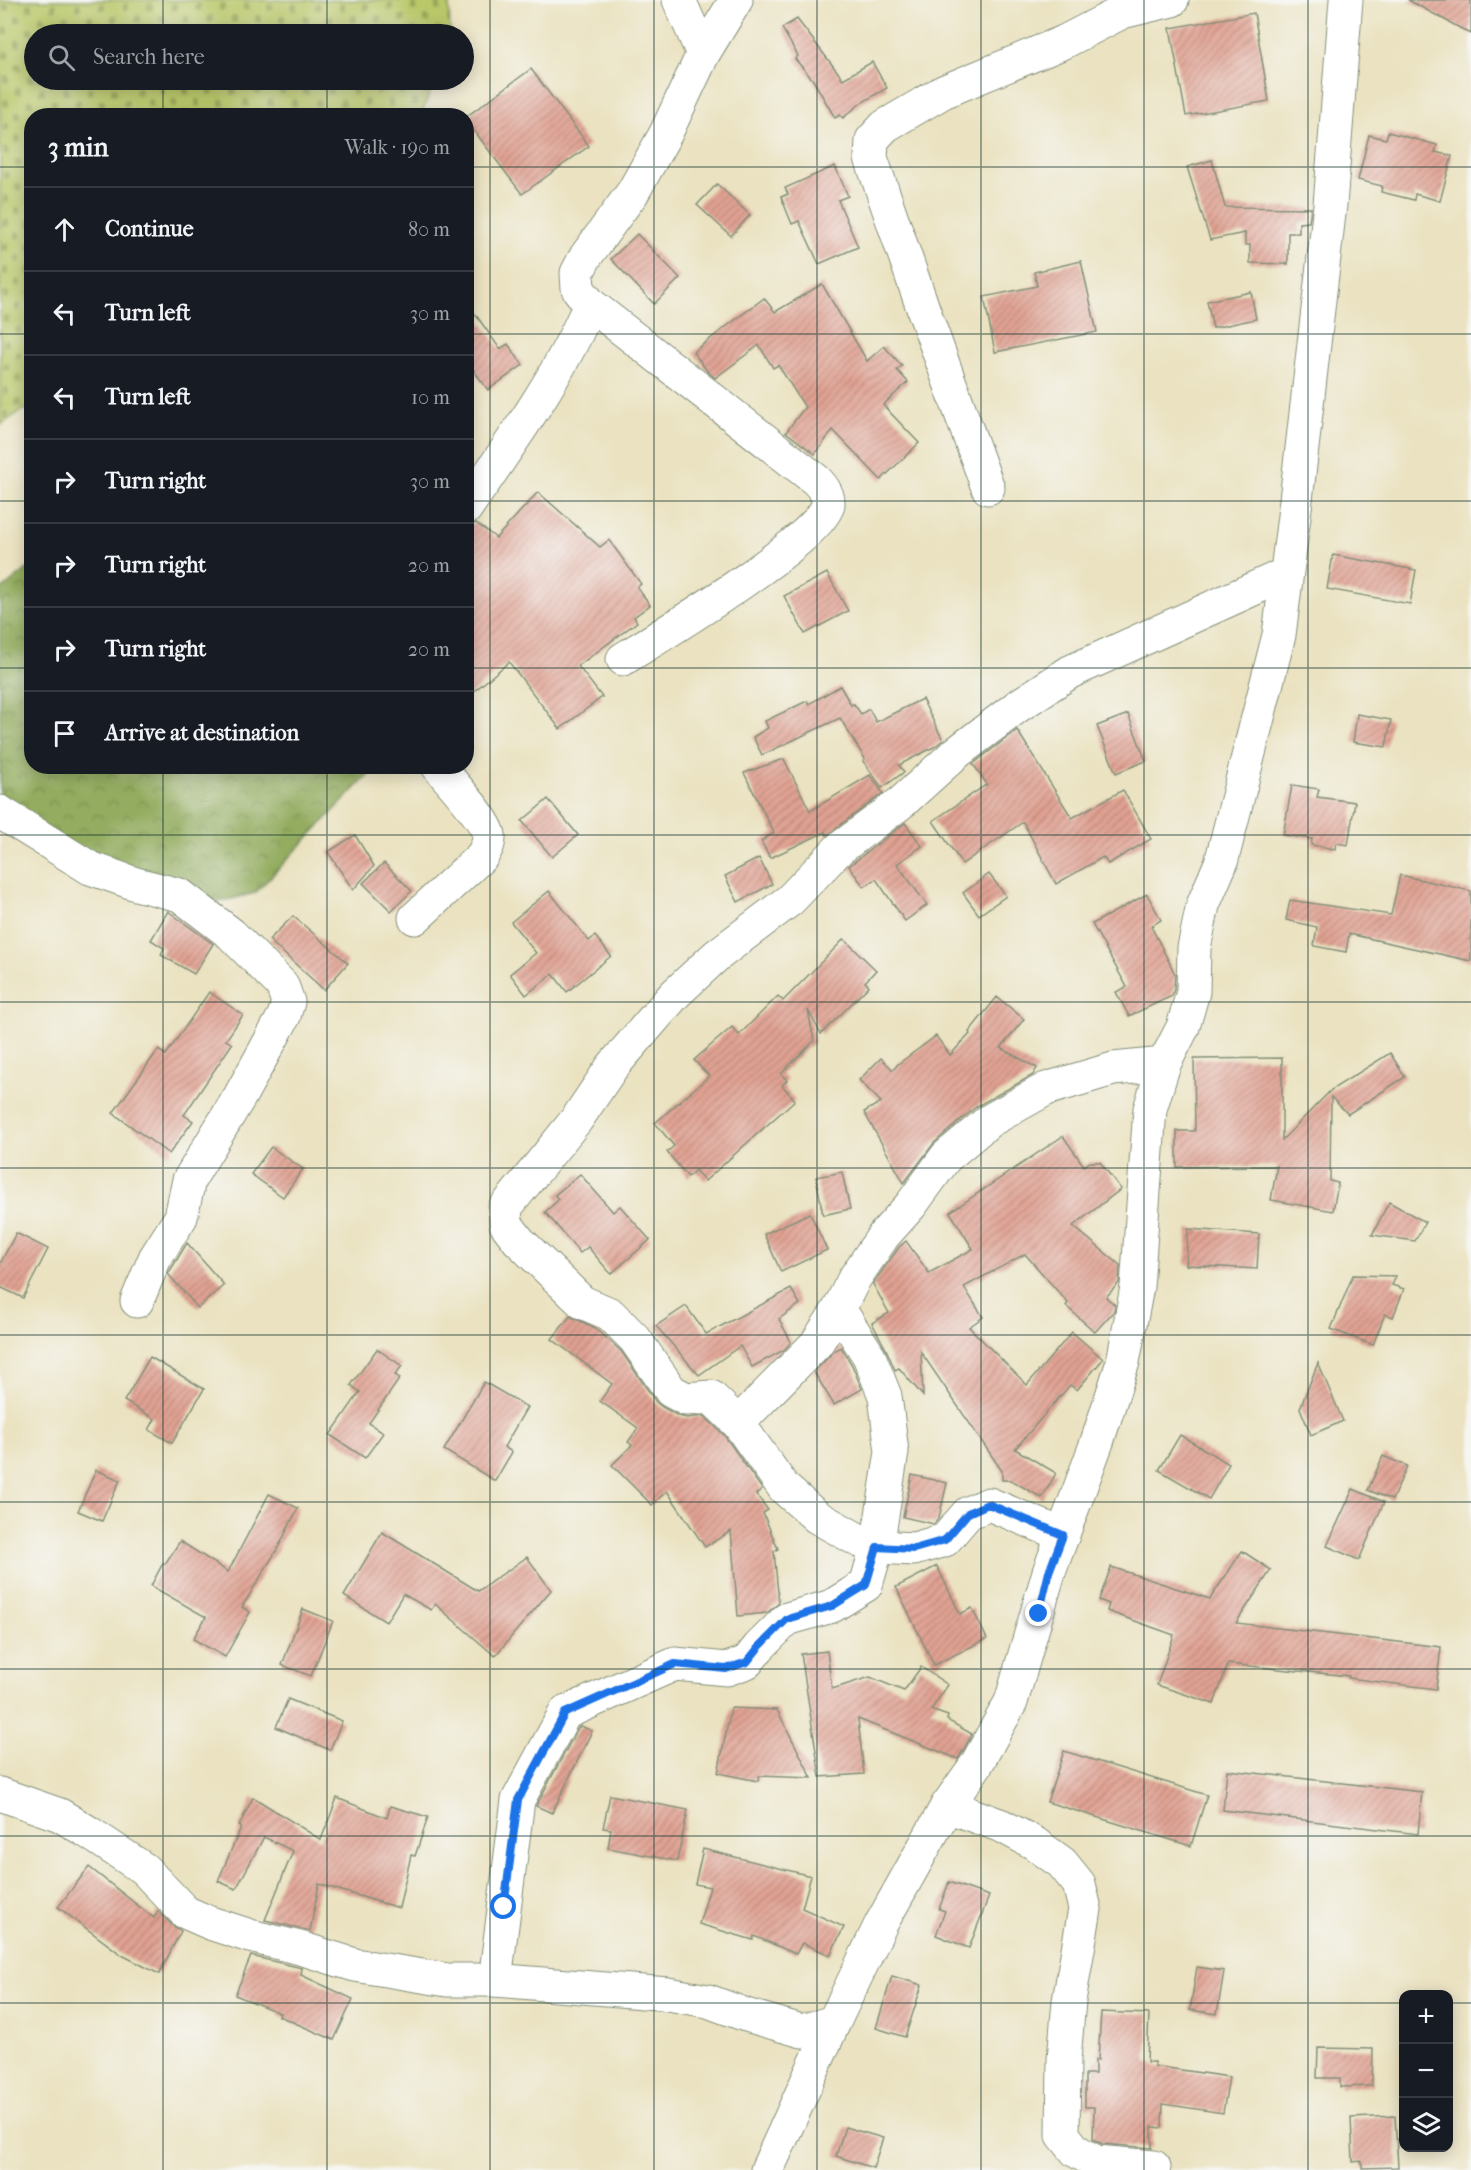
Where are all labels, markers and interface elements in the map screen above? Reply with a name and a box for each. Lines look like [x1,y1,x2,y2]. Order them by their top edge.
search box [24,24,474,90]
icon: search [45,41,78,74]
text: Search here [93,44,205,70]
text: 3 min [48,132,109,163]
text: Walk · 190 m [344,136,450,159]
icon: ahead [48,213,81,246]
text: Continue [105,216,194,242]
text: 80 m [408,218,450,241]
icon: left [48,297,81,330]
text: Turn left [105,300,191,326]
text: 30 m [410,302,450,325]
icon: left [48,381,81,414]
text: Turn left [105,384,191,410]
text: 10 m [411,386,450,409]
icon: right [48,465,81,498]
text: Turn right [105,468,206,494]
text: 30 m [410,470,450,493]
icon: right [48,549,81,582]
text: Turn right [105,552,206,578]
text: 20 m [408,554,450,577]
icon: right [48,633,81,666]
text: Turn right [105,636,206,662]
text: 20 m [408,638,450,661]
icon: arrive [48,717,81,750]
text: Arrive at destination [105,720,299,746]
route end [1025,1600,1051,1626]
route start [490,1893,516,1919]
map controls [1399,1990,1453,2152]
button: + [1399,1990,1453,2044]
button: − [1399,2044,1453,2098]
button: layers [1399,2098,1453,2152]

